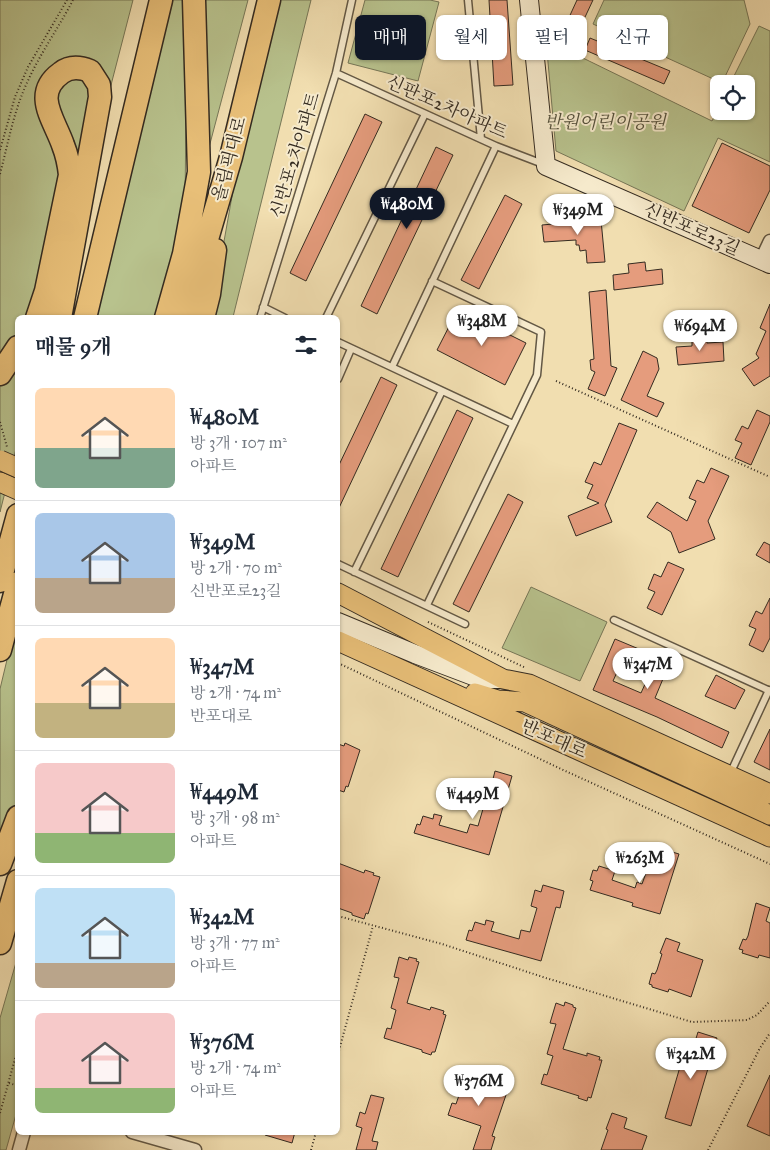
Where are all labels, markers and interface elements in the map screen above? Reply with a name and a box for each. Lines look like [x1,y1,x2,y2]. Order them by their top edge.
chip: 매매 [355,15,426,60]
chip: 월세 [436,15,507,60]
chip: 필터 [517,15,587,60]
chip: 신규 [597,15,668,60]
street label: 신판포2차아파트 [383,70,512,144]
map controls [710,75,755,120]
button: locate [710,75,755,120]
street label: 신반포2차아파트 [265,89,325,221]
park label: 반원어린이공원 [544,111,667,133]
street label: 올림픽대로 [207,114,251,204]
pin: ₩480M [372,188,442,230]
text: ₩480M [381,194,433,213]
pin: ₩349M [543,194,613,236]
street label: 신반포로23길 [640,198,744,260]
text: ₩349M [553,200,603,219]
pin: ₩348M [447,304,517,347]
pin: ₩694M [665,310,735,352]
text: ₩348M [457,311,507,330]
text: ₩694M [674,316,726,335]
icon: filters [292,331,320,359]
text: 매물 9개 [35,334,112,360]
text: ₩480M [190,404,259,430]
icon: home [75,408,135,468]
text: 방 3개 · 107 m² [190,433,287,452]
text: 아파트 [190,456,236,475]
text: ₩349M [190,529,255,555]
icon: home [75,533,135,593]
text: 방 2개 · 70 m² [190,558,282,577]
text: 신반포로23길 [190,581,282,600]
pin: ₩347M [613,648,683,690]
text: ₩347M [190,654,254,680]
text: ₩347M [623,654,673,673]
icon: home [75,658,135,718]
text: 방 2개 · 74 m² [190,683,281,702]
text: 반포대로 [190,706,252,725]
street label: 반포대로 [518,715,590,763]
pin: ₩449M [438,778,508,820]
text: ₩449M [190,779,259,805]
icon: home [75,783,135,843]
text: ₩449M [447,784,499,803]
text: 방 3개 · 98 m² [190,808,280,827]
text: 아파트 [190,831,236,850]
pin: ₩263M [605,842,675,884]
text: ₩263M [616,848,664,867]
text: ₩342M [190,904,254,930]
icon: home [75,908,135,968]
text: 방 3개 · 77 m² [190,933,280,952]
text: 아파트 [190,956,236,975]
text: ₩376M [190,1029,254,1055]
icon: home [75,1033,135,1093]
pin: ₩342M [656,1038,726,1080]
text: ₩342M [666,1044,716,1063]
text: 방 2개 · 74 m² [190,1058,281,1077]
pin: ₩376M [444,1064,514,1107]
text: ₩376M [454,1071,504,1090]
text: 아파트 [190,1081,236,1100]

